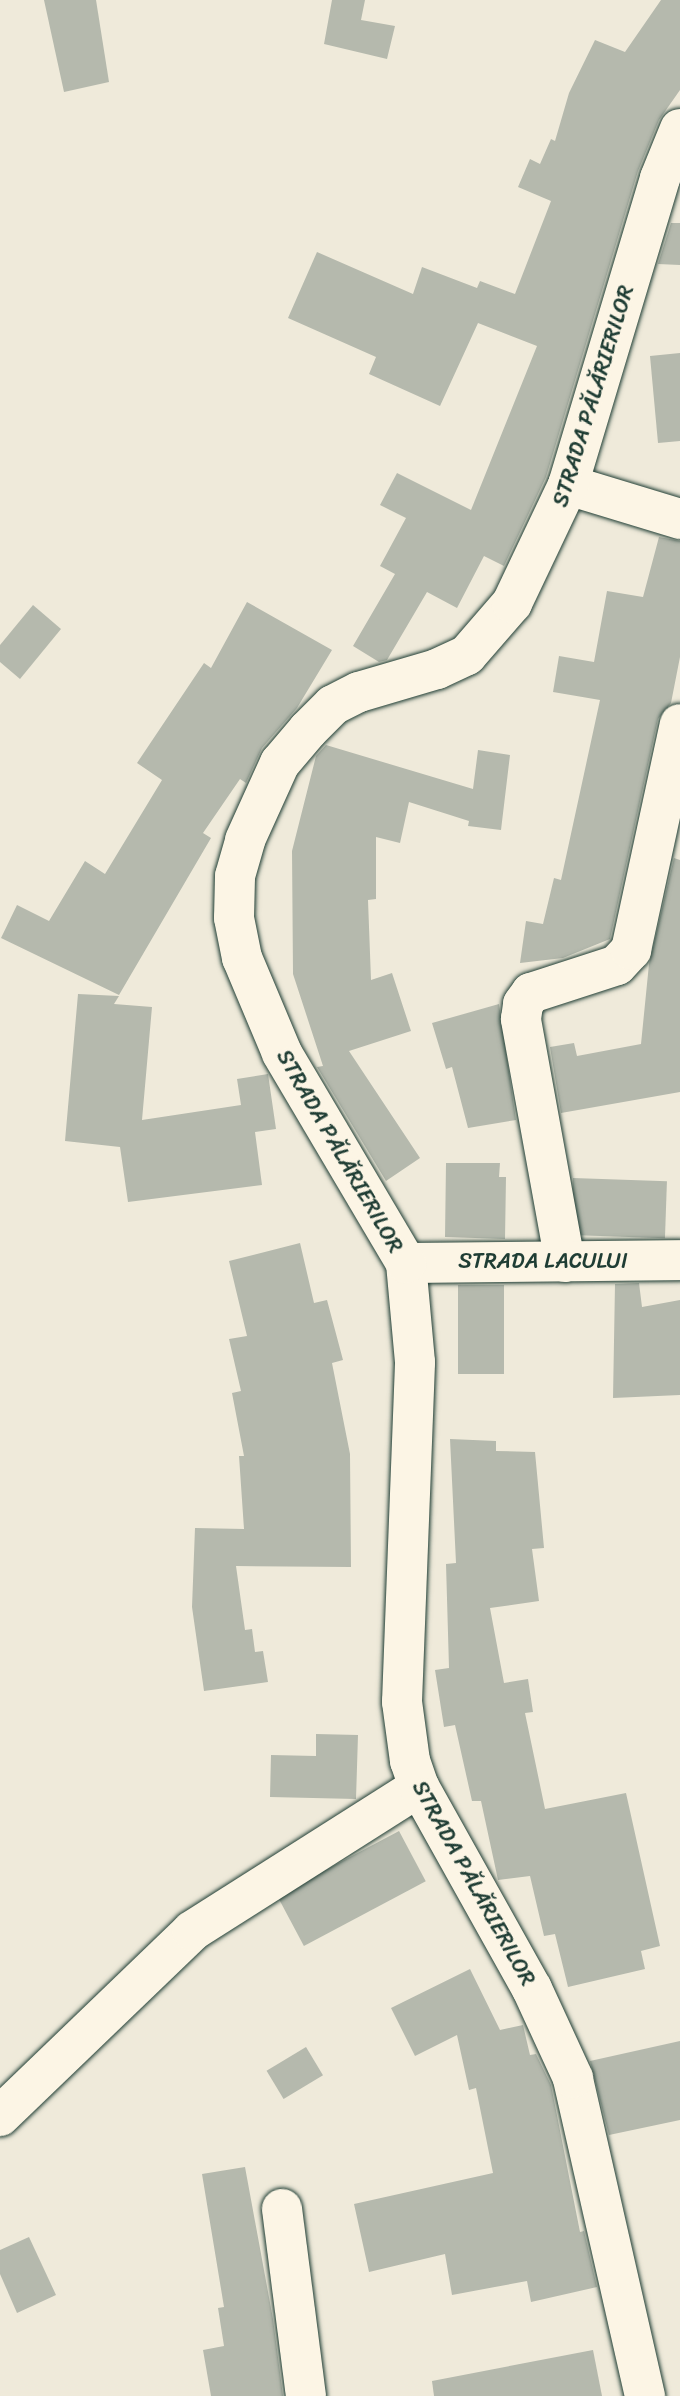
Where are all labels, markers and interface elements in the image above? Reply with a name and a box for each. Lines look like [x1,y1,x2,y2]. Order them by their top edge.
street label: STRADA PĂLĂRIERILOR [547,283,639,509]
street label: STRADA PĂLĂRIERILOR [271,1046,409,1256]
street label: STRADA LACULUI [457,1248,629,1274]
street label: STRADA PĂLĂRIERILOR [407,1777,541,1989]

